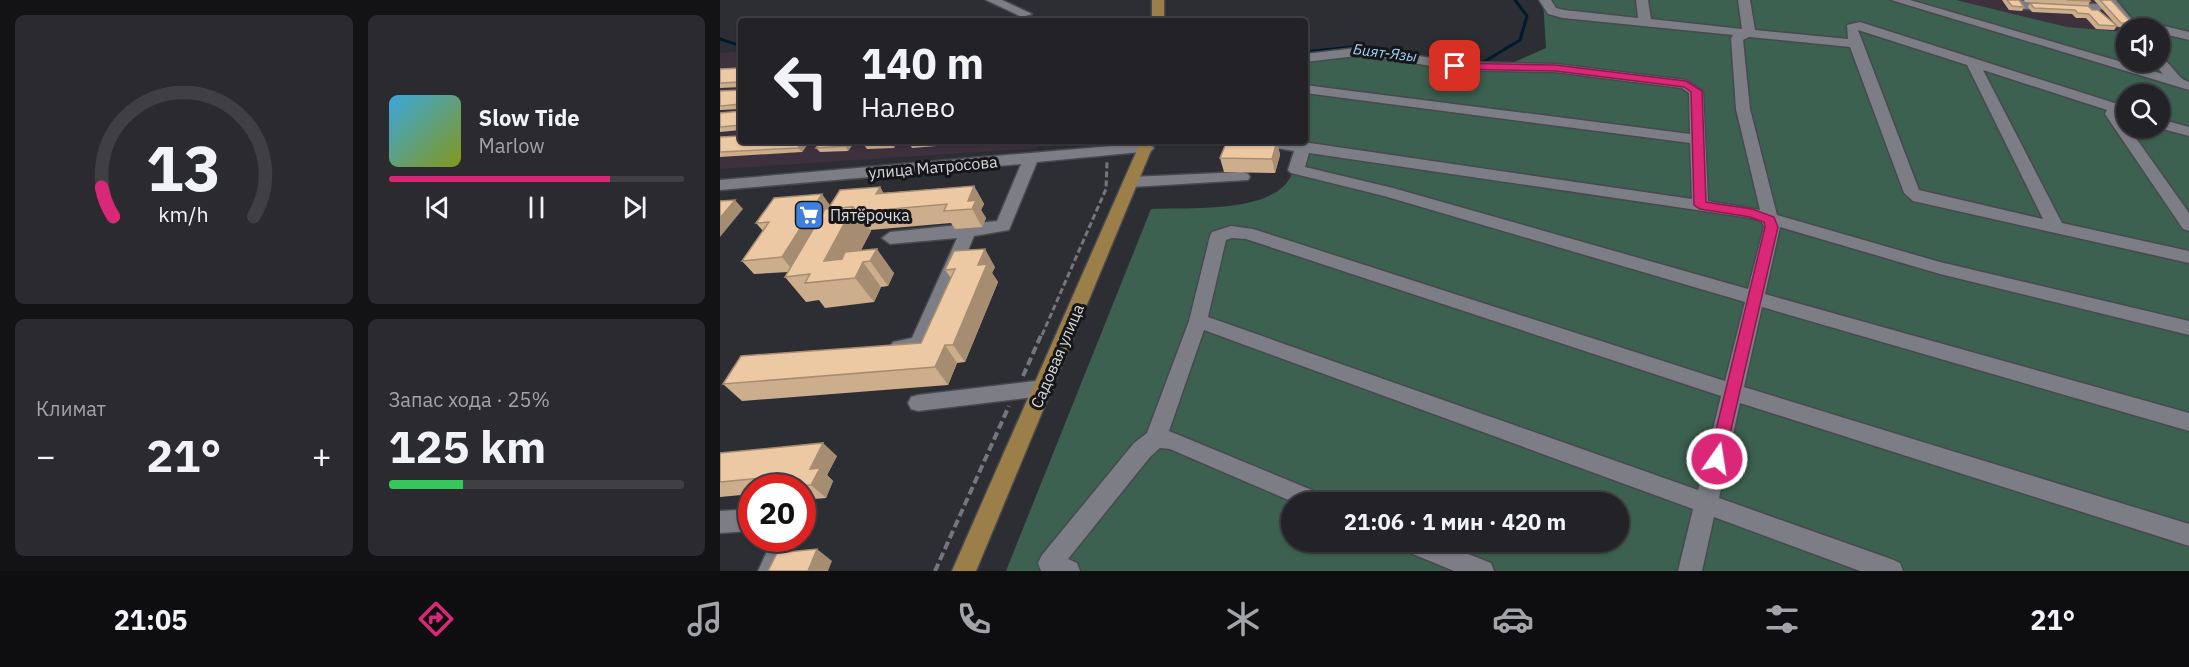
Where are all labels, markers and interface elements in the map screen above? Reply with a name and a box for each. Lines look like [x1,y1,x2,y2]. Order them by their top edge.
map controls [2116,18,2170,138]
button: sound [2116,18,2170,72]
text: 140 m [861,36,984,91]
water label: Бият-Язы [1352,39,1418,66]
pin [1429,40,1480,91]
icon: left [762,42,840,120]
icon: arrive [1438,49,1471,82]
button: search [2116,84,2170,138]
text: Налево [861,89,955,124]
text: Slow Tide [479,103,580,132]
text: 13 [146,127,221,208]
text: Marlow [479,132,545,159]
street label: улица Матросова [868,151,999,183]
icon: previous [421,191,454,224]
icon: pause [520,191,553,224]
icon: next [618,191,651,224]
supermarket icon: Пятёрочка [793,199,825,231]
text: km/h [159,200,209,228]
place label: Пятёрочка [830,205,910,225]
street label: Садовая улица [1026,300,1088,411]
text: Запас хода · 25% [389,386,550,413]
text: Климат [36,395,106,422]
text: 125 km [389,417,546,475]
text: 21° [146,426,221,484]
position arrow [1685,427,1749,491]
text: − [36,434,56,477]
text: + [312,434,332,477]
speed limit sign: 20 [738,474,816,552]
text: 21:06 · 1 мин · 420 m [1344,507,1566,536]
icon: directions [415,598,457,640]
icon: music [684,598,726,640]
icon: phone [953,598,995,640]
icon: climate [1222,598,1264,640]
icon: car [1492,598,1534,640]
icon: filters [1761,598,1803,640]
text: 21:05 [114,602,187,637]
text: 21° [2030,602,2075,637]

